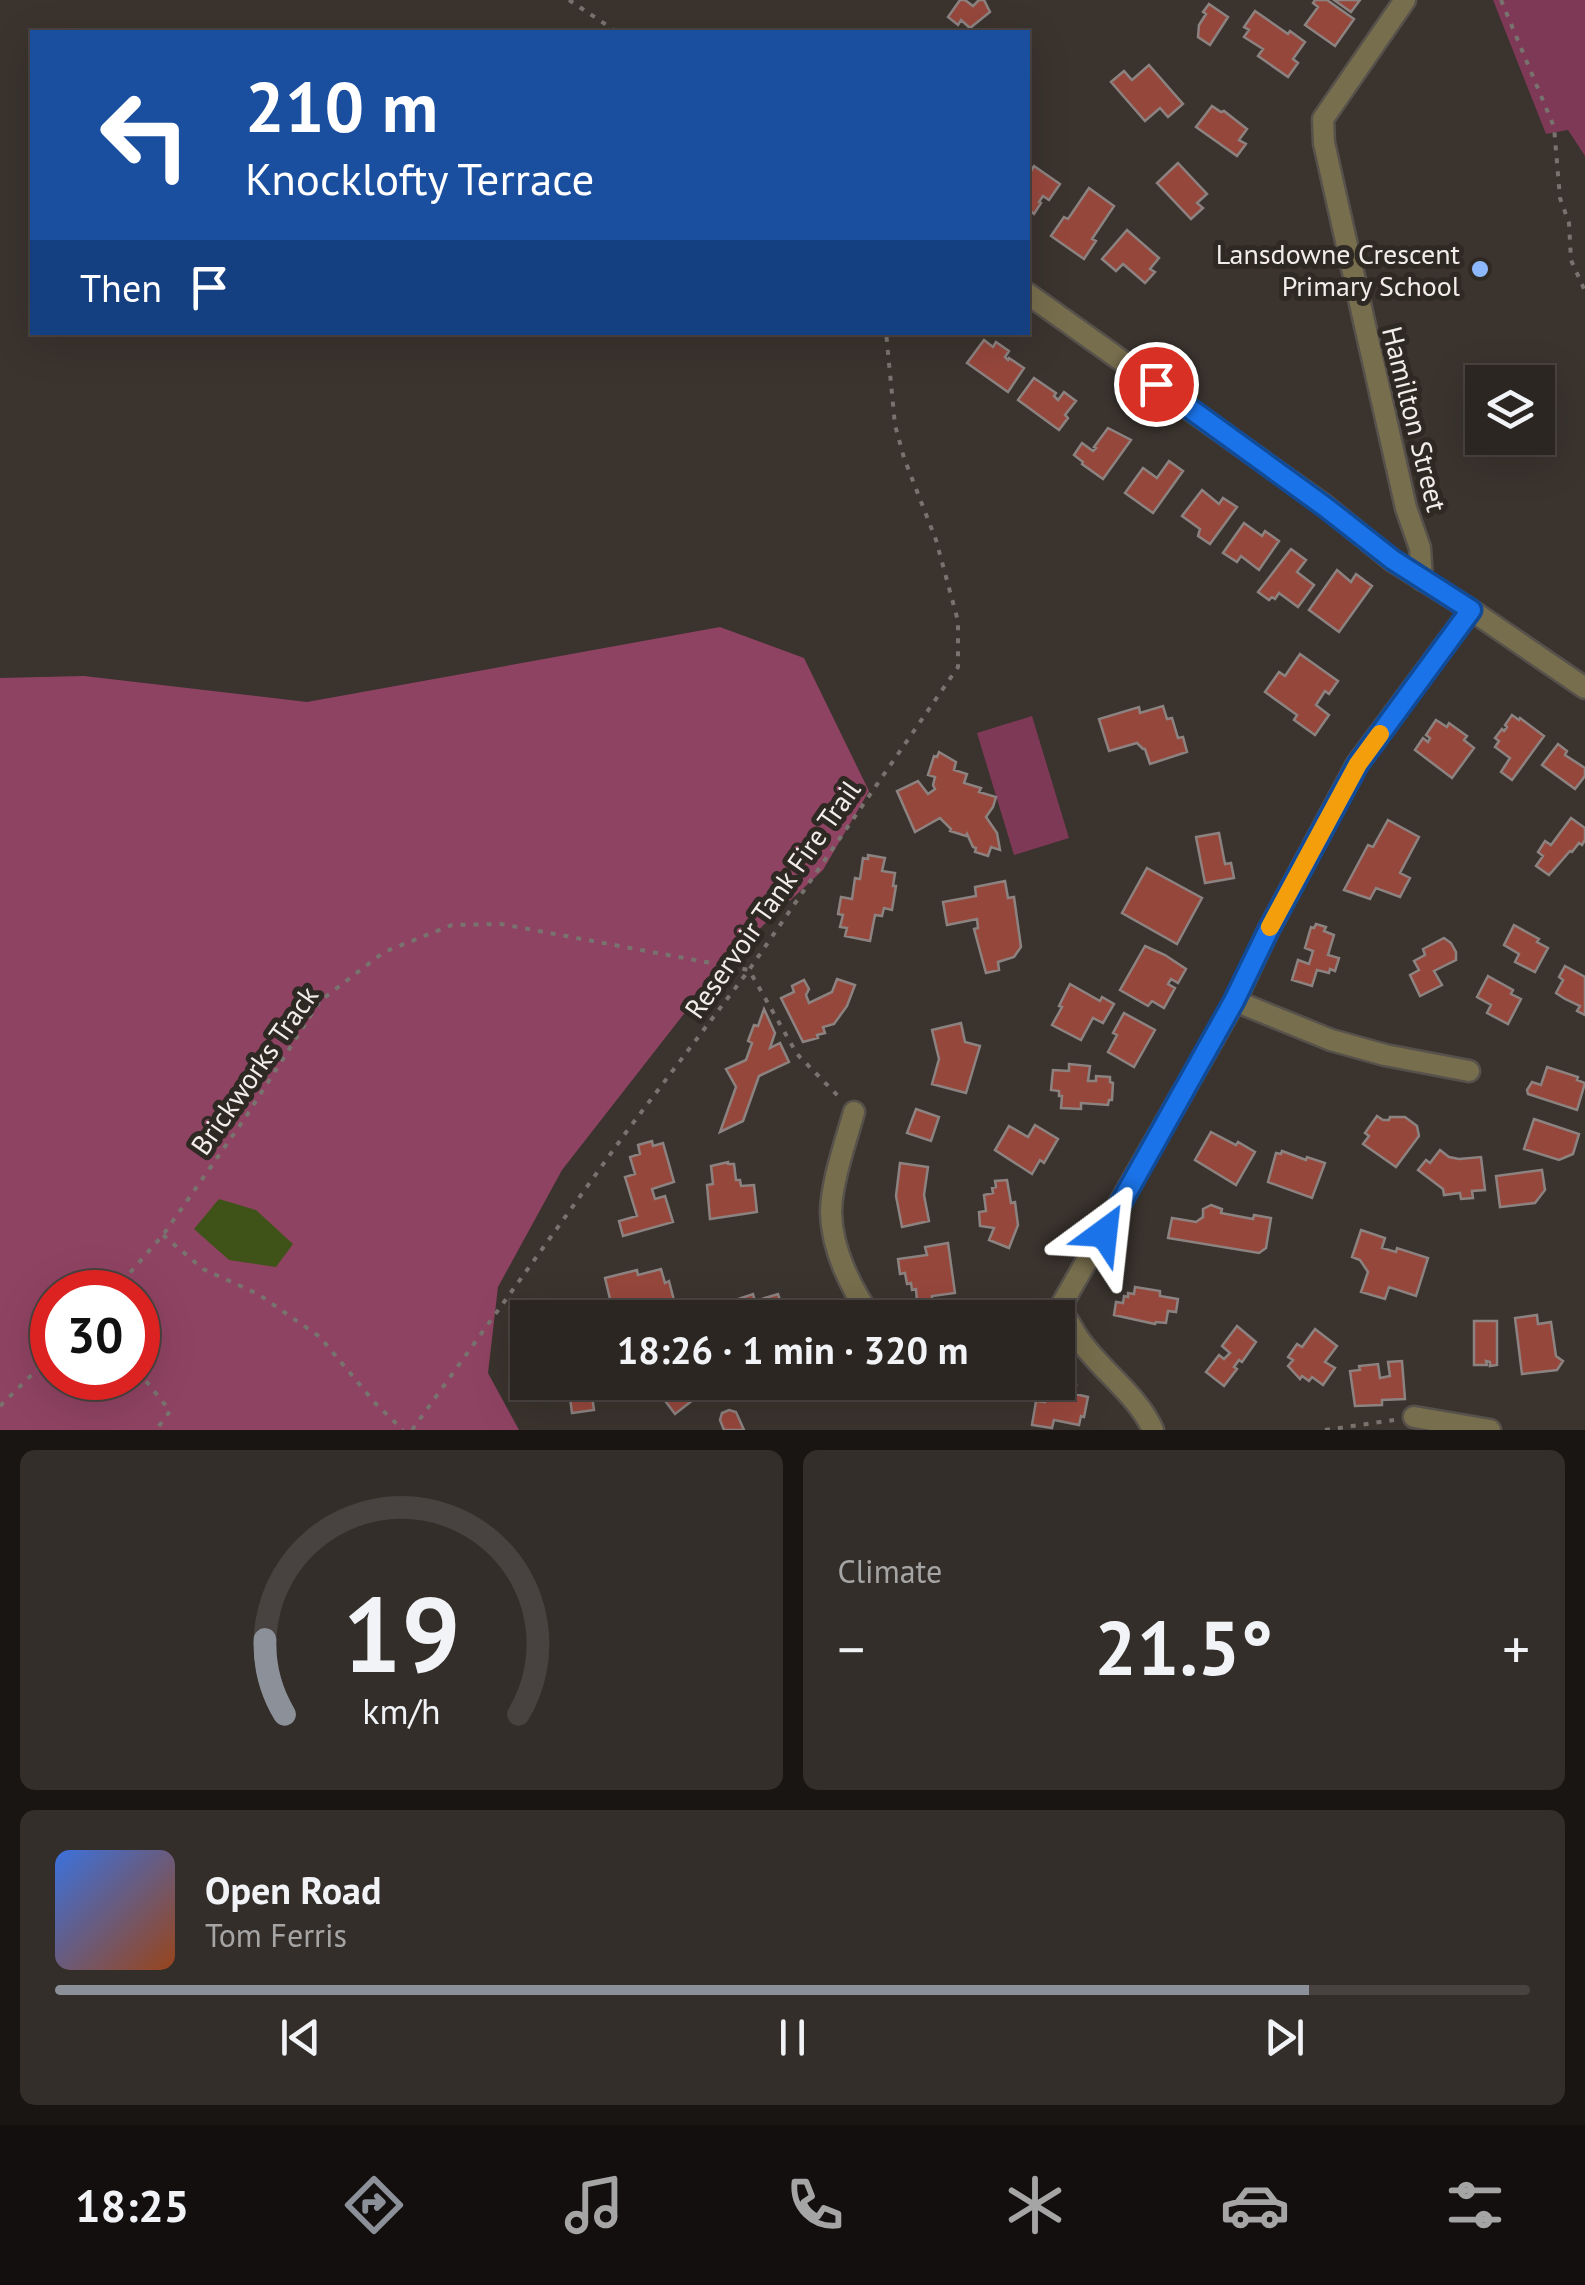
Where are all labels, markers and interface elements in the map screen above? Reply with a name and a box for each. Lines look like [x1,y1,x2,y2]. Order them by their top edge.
text: 210 m [245,61,438,151]
icon: left [80,70,210,200]
text: Knocklofty Terrace [245,149,594,207]
place label: Lansdowne Crescent Primary School [1216,235,1460,304]
marker: Lansdowne Crescent Primary School [1469,258,1491,280]
icon: arrive [182,260,237,315]
text: Then [80,263,162,312]
street label: Hamilton Street [1374,323,1456,516]
pin [1114,342,1199,427]
icon: arrive [1129,357,1184,412]
map controls [1465,365,1555,455]
button: layers [1465,365,1555,455]
street label: Reservoir Tank Fire Trail [676,773,868,1025]
street label: Brickworks Track [182,978,326,1162]
position arrow [1052,1181,1156,1285]
speed limit sign: 30 [30,1270,160,1400]
text: 18:26 · 1 min · 320 m [617,1325,968,1374]
text: Climate [838,1550,942,1592]
text: 19 [342,1566,460,1701]
text: 21.5° [1094,1599,1273,1696]
text: − [838,1613,865,1684]
text: + [1502,1613,1530,1684]
text: km/h [362,1688,440,1734]
text: Open Road [205,1865,381,1914]
text: Tom Ferris [205,1914,347,1956]
icon: previous [273,2010,328,2065]
icon: pause [765,2010,820,2065]
icon: next [1257,2010,1312,2065]
icon: directions [339,2170,409,2240]
icon: music [559,2170,629,2240]
icon: phone [780,2170,850,2240]
icon: climate [1000,2170,1070,2240]
icon: car [1220,2170,1290,2240]
icon: filters [1440,2170,1510,2240]
text: 18:25 [75,2176,189,2234]

